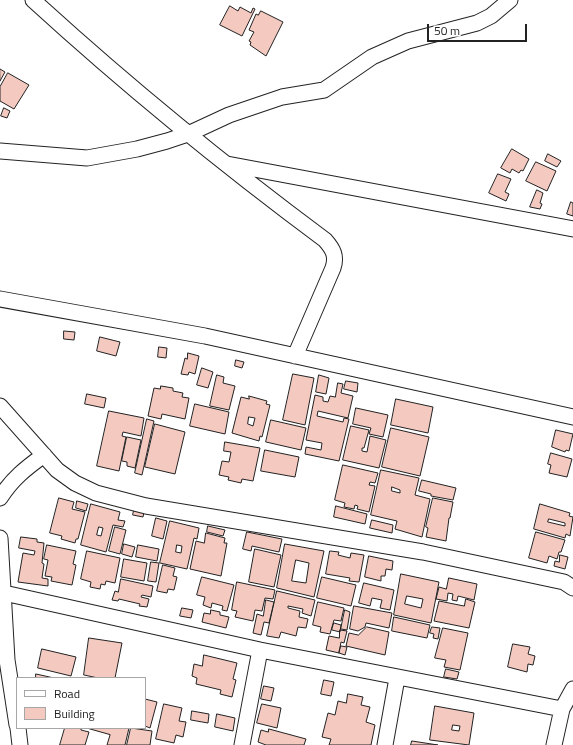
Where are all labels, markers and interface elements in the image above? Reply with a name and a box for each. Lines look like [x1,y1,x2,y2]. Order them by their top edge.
scale bar [429,16,529,42]
text: 50 m [434,21,460,40]
legend [16,677,146,729]
text: Road [54,684,80,703]
text: Building [54,704,95,723]

